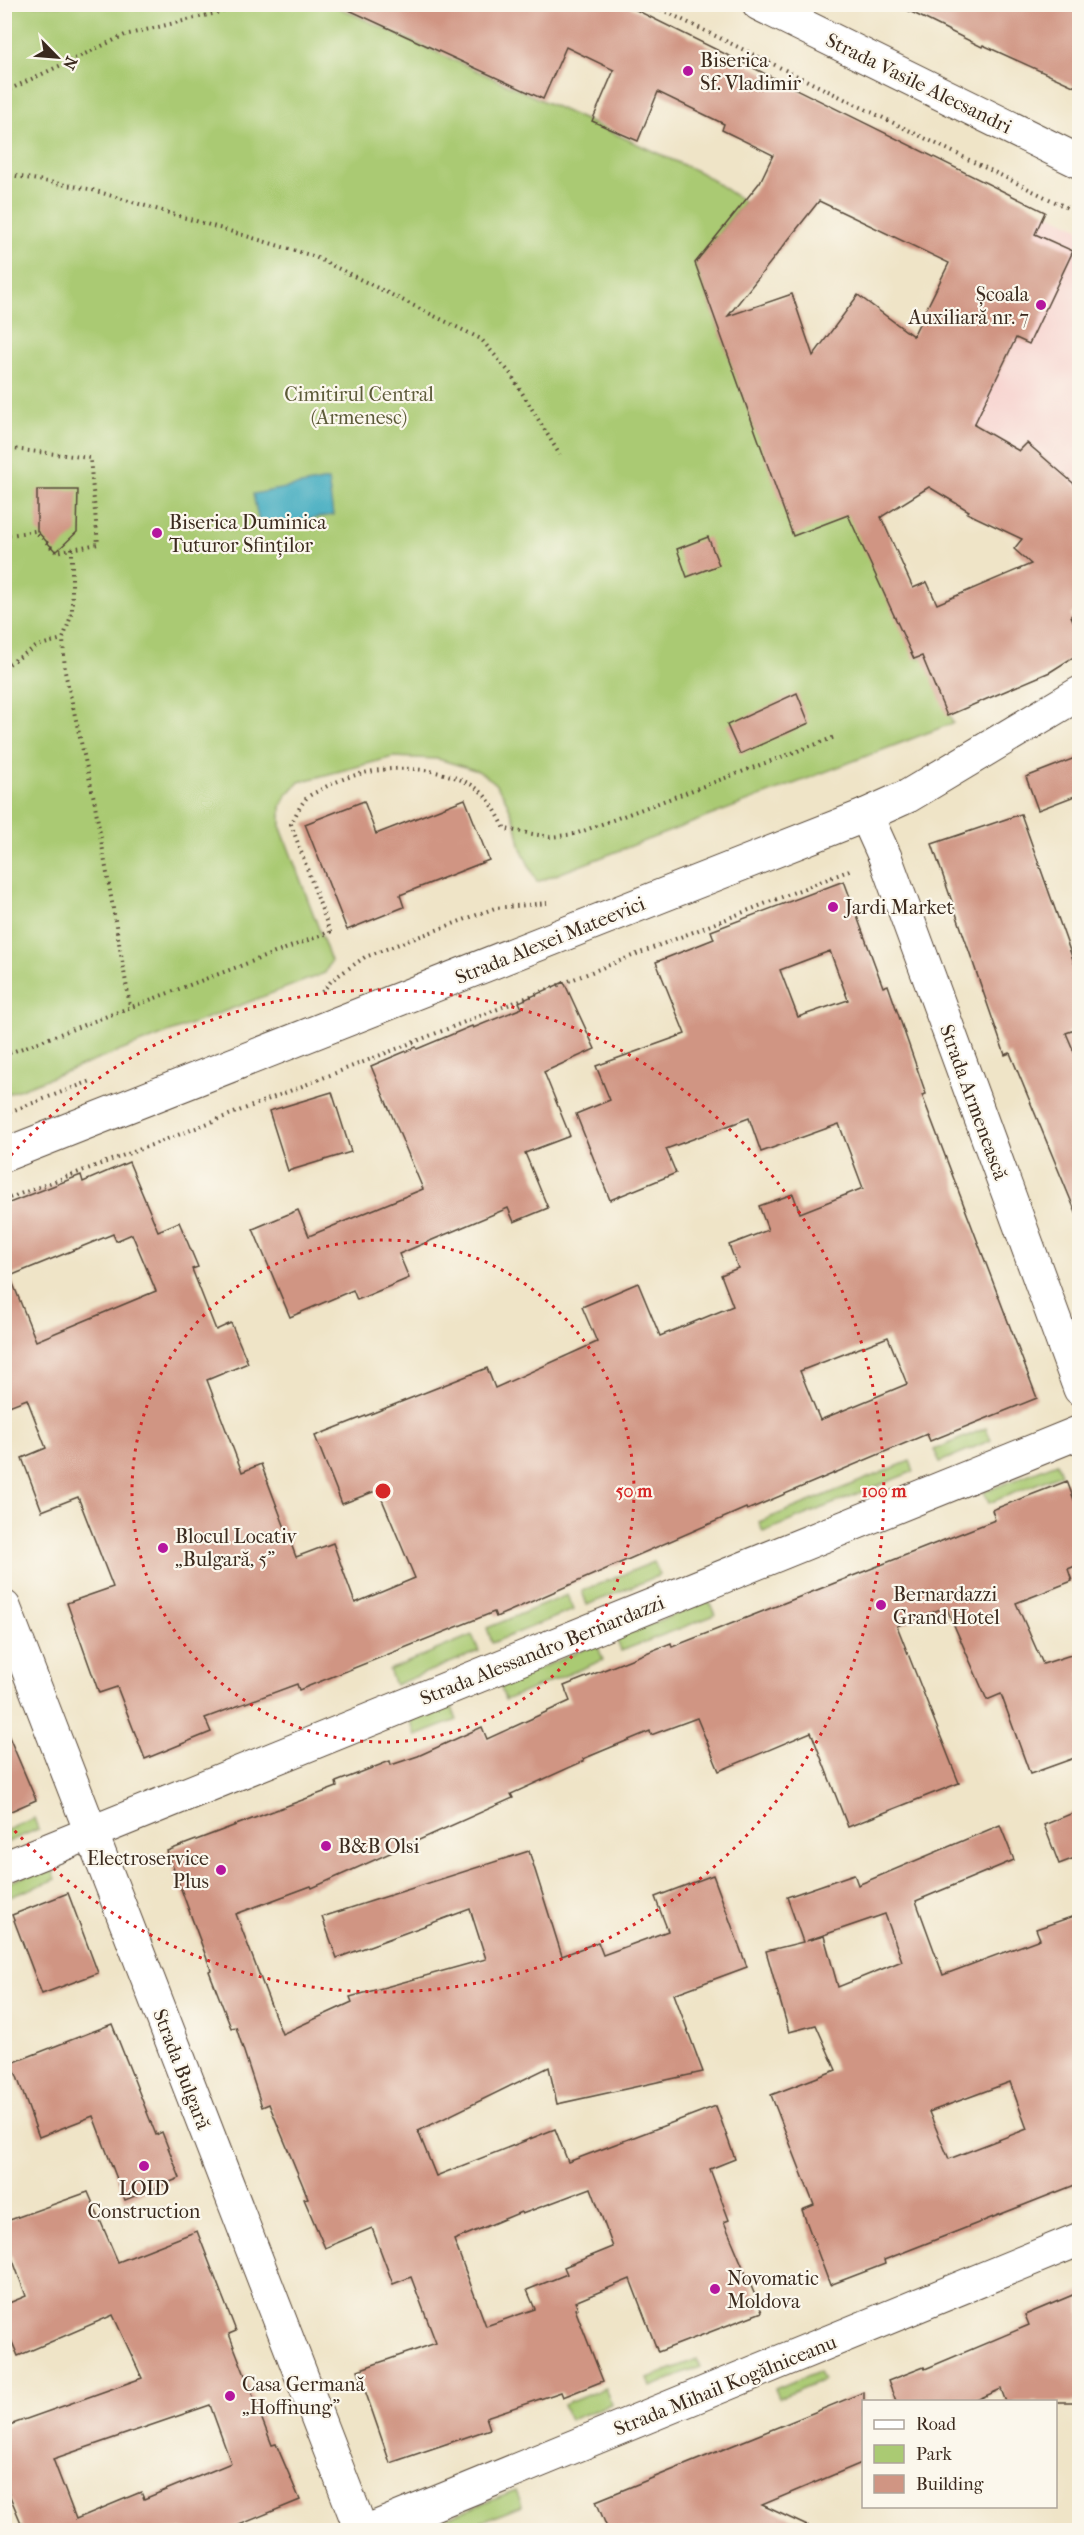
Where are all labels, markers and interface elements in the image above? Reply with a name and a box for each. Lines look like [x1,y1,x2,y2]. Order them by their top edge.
north arrow [27,27,87,87]
street label: Strada Vasile Alecsandri [822,28,1016,139]
place label: Biserica Sf. Vladimir [700,49,802,95]
text: N [59,54,81,73]
marker: Biserica Sf. Vladimir [681,64,695,78]
place label: Școala Auxiliară nr. 7 [908,283,1030,329]
marker: Școala Auxiliară nr. 7 [1034,298,1048,312]
park label: Cimitirul Central (Armenesc) [284,383,434,429]
place label: Biserica Duminica Tuturor Sfinților [169,511,327,558]
marker: Biserica Duminica Tuturor Sfinților [150,526,164,540]
street label: Strada Alexei Mateevici [452,892,649,989]
place label: Jardi Market [843,896,954,919]
marker: Jardi Market [826,900,840,914]
street label: Strada Armenească [935,1021,1013,1184]
centre of rings [373,1481,393,1501]
text: 50 m [616,1481,653,1502]
text: 100 m [861,1481,908,1502]
place label: Blocul Locativ „Bulgară, 5” [175,1525,298,1571]
marker: Blocul Locativ „Bulgară, 5” [156,1541,170,1555]
place label: Bernardazzi Grand Hotel [893,1583,1000,1629]
street label: Strada Alessandro Bernardazzi [417,1591,668,1710]
marker: Bernardazzi Grand Hotel [874,1598,888,1612]
place label: B&B Olsi [338,1835,419,1858]
marker: B&B Olsi [319,1839,333,1853]
place label: Electroservice Plus [87,1847,209,1893]
marker: Electroservice Plus [214,1863,228,1877]
street label: Strada Bulgară [148,2006,215,2133]
marker: LOID Construction [137,2159,151,2173]
place label: LOID Construction [88,2177,201,2223]
place label: Novomatic Moldova [727,2267,819,2313]
marker: Novomatic Moldova [708,2282,722,2296]
street label: Strada Mihail Kogălniceanu [611,2330,840,2441]
place label: Casa Germană „Hoffnung” [242,2373,366,2419]
marker: Casa Germană „Hoffnung” [223,2389,237,2403]
legend [862,2400,1057,2508]
text: Road [916,2414,956,2435]
text: Park [916,2444,953,2465]
text: Building [916,2474,984,2495]

